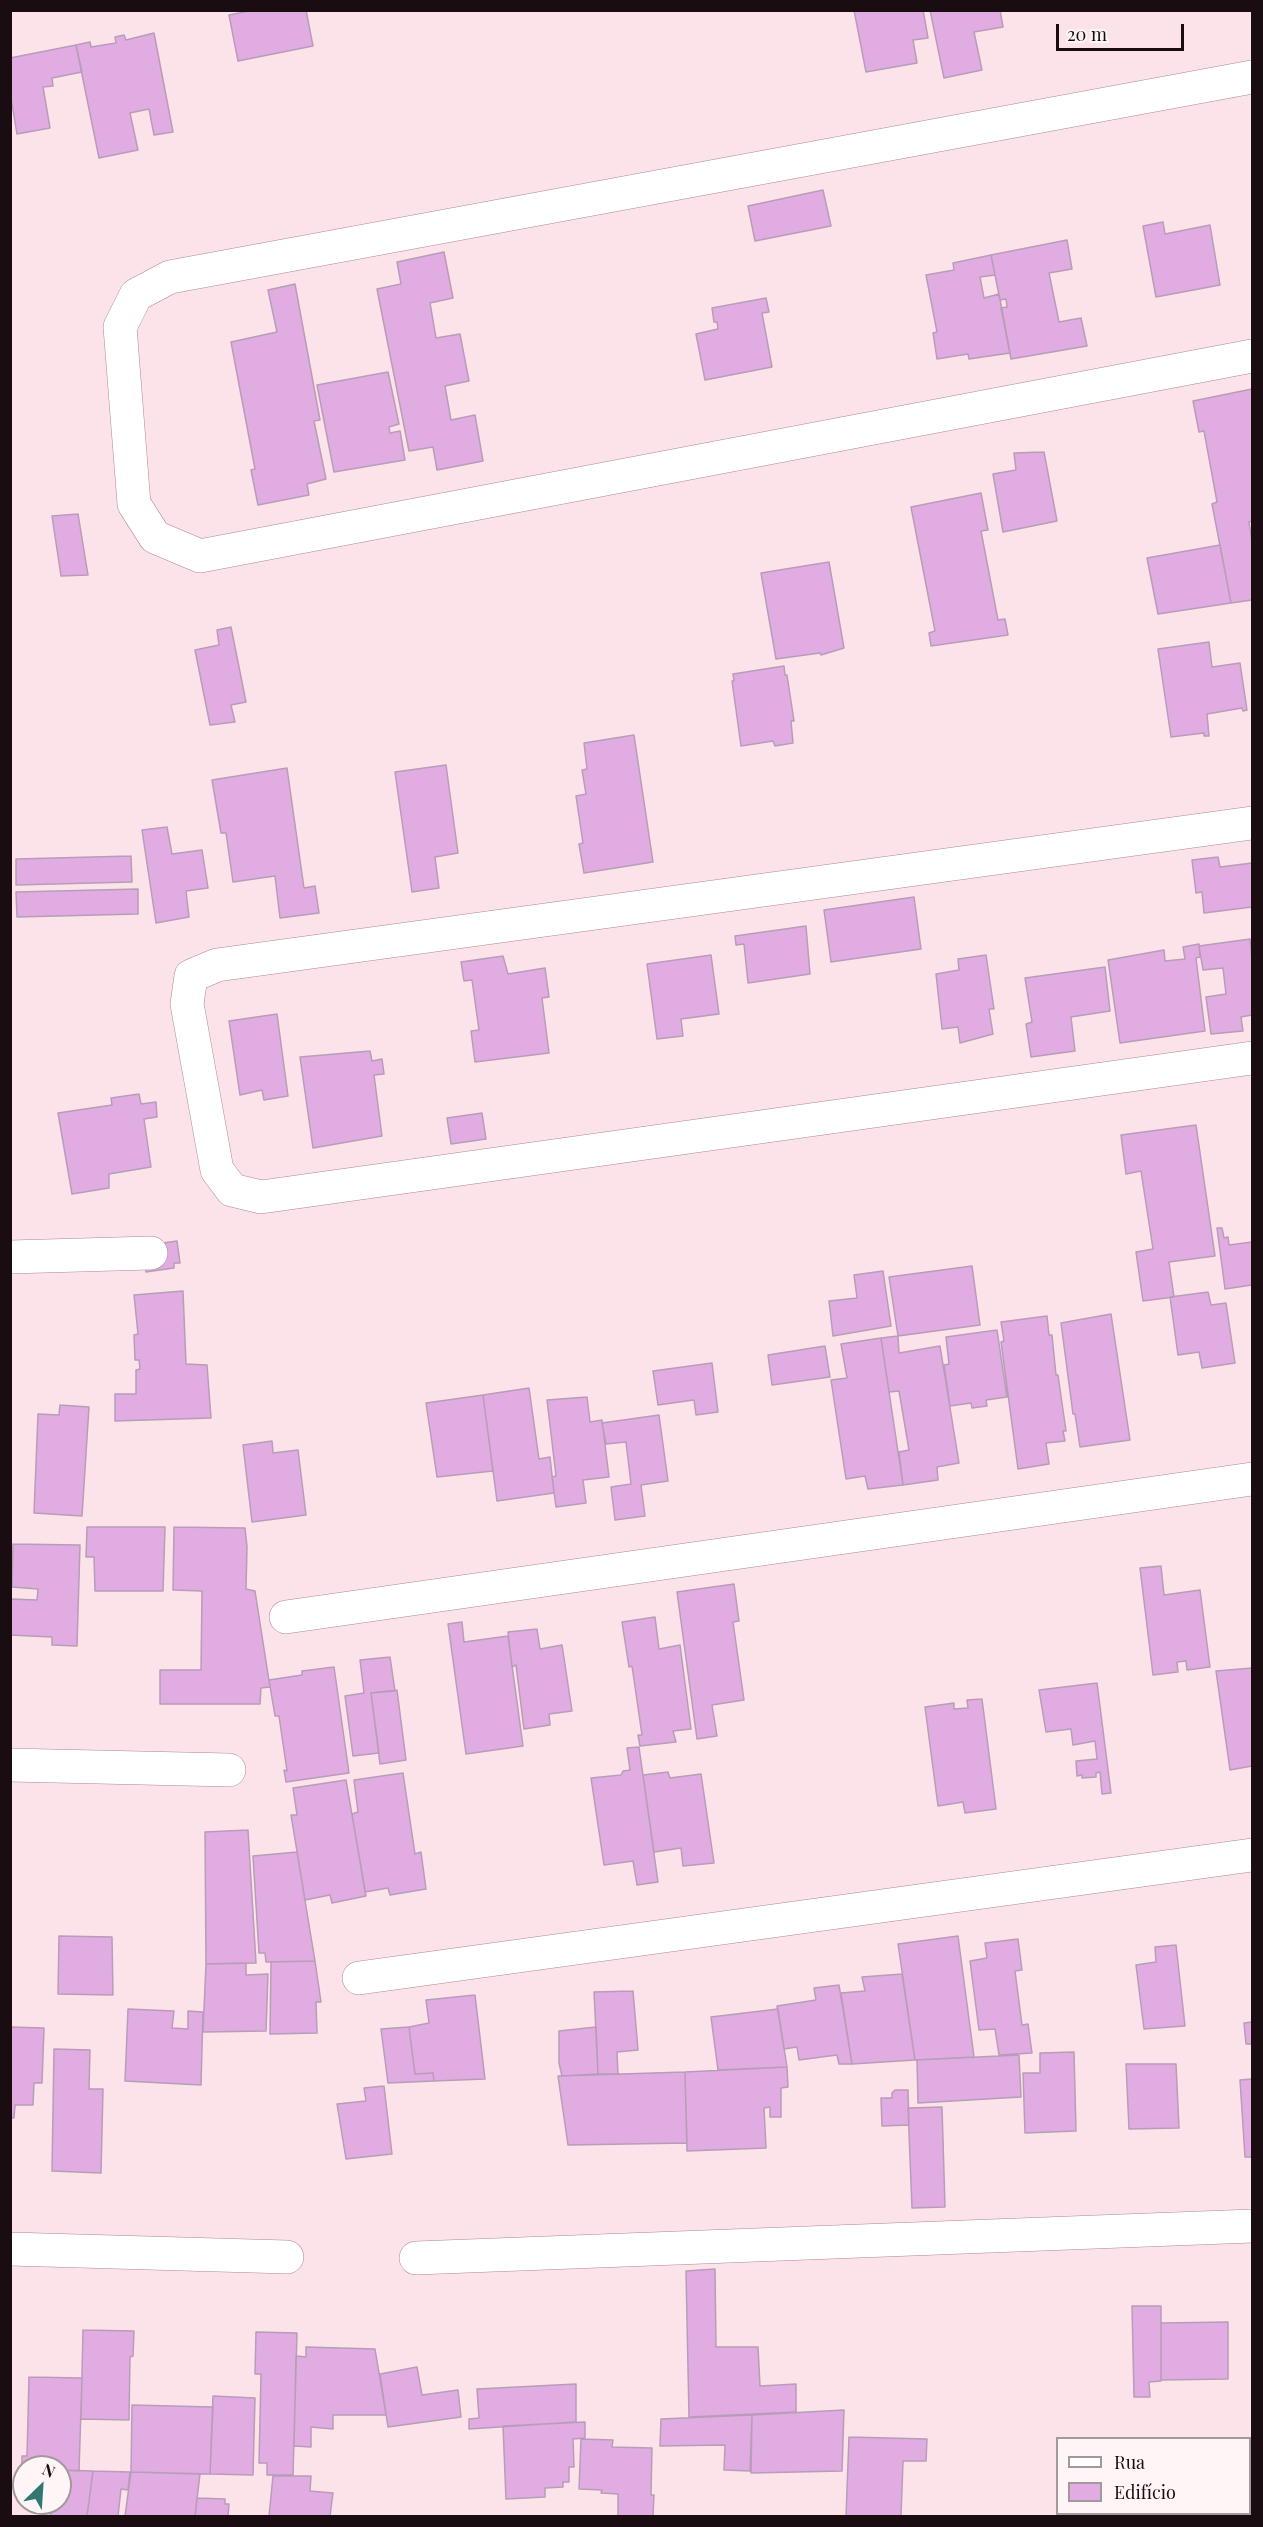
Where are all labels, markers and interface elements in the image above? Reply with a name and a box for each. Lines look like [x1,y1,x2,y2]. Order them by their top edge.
scale bar [1059,12,1186,50]
text: 20 m [1067,22,1107,46]
legend [1056,2437,1251,2515]
text: Rua [1114,2450,1145,2474]
north arrow [12,2455,72,2515]
text: N [39,2458,59,2482]
text: Edifício [1114,2480,1176,2504]

